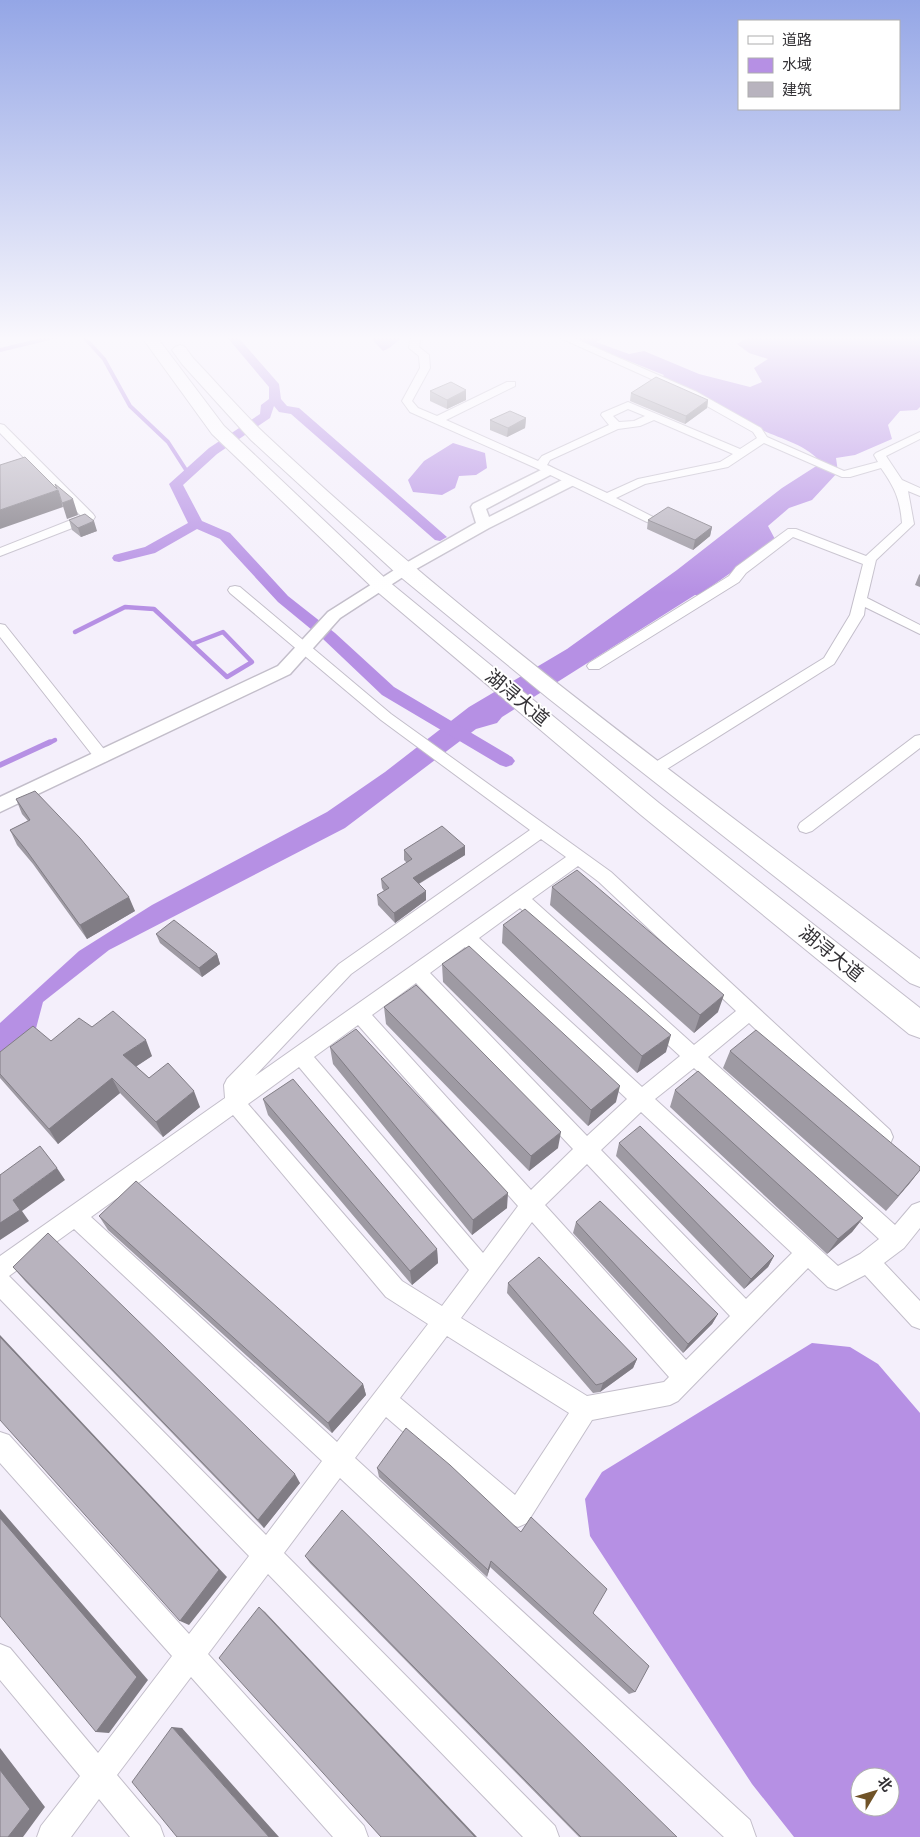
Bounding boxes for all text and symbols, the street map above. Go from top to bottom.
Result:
legend [738,20,900,110]
text: 道路 [782,31,812,49]
text: 水域 [782,56,812,74]
text: 建筑 [782,81,812,99]
street label: 湖浔大道 [480,664,554,732]
street label: 湖浔大道 [794,921,868,987]
north arrow [850,1767,900,1817]
text: 北 [874,1774,896,1795]

